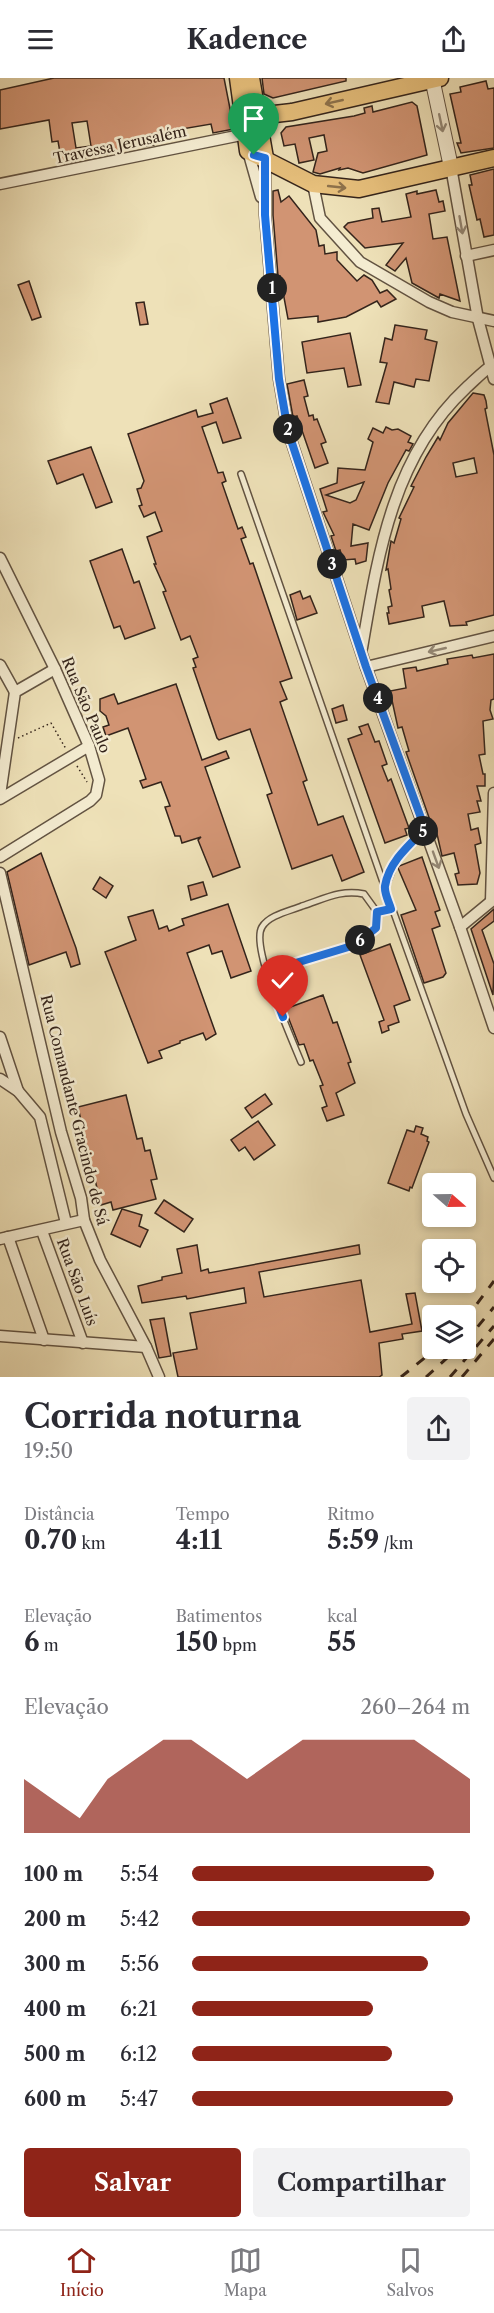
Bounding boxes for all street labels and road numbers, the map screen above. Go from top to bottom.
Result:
street label: Travessa Jerusalém [52,121,188,168]
street label: Rua São Paulo [58,654,115,756]
street label: Rua Comandante Gracindo de Sá [37,993,112,1227]
street label: Rua São Luís [53,1235,102,1328]

